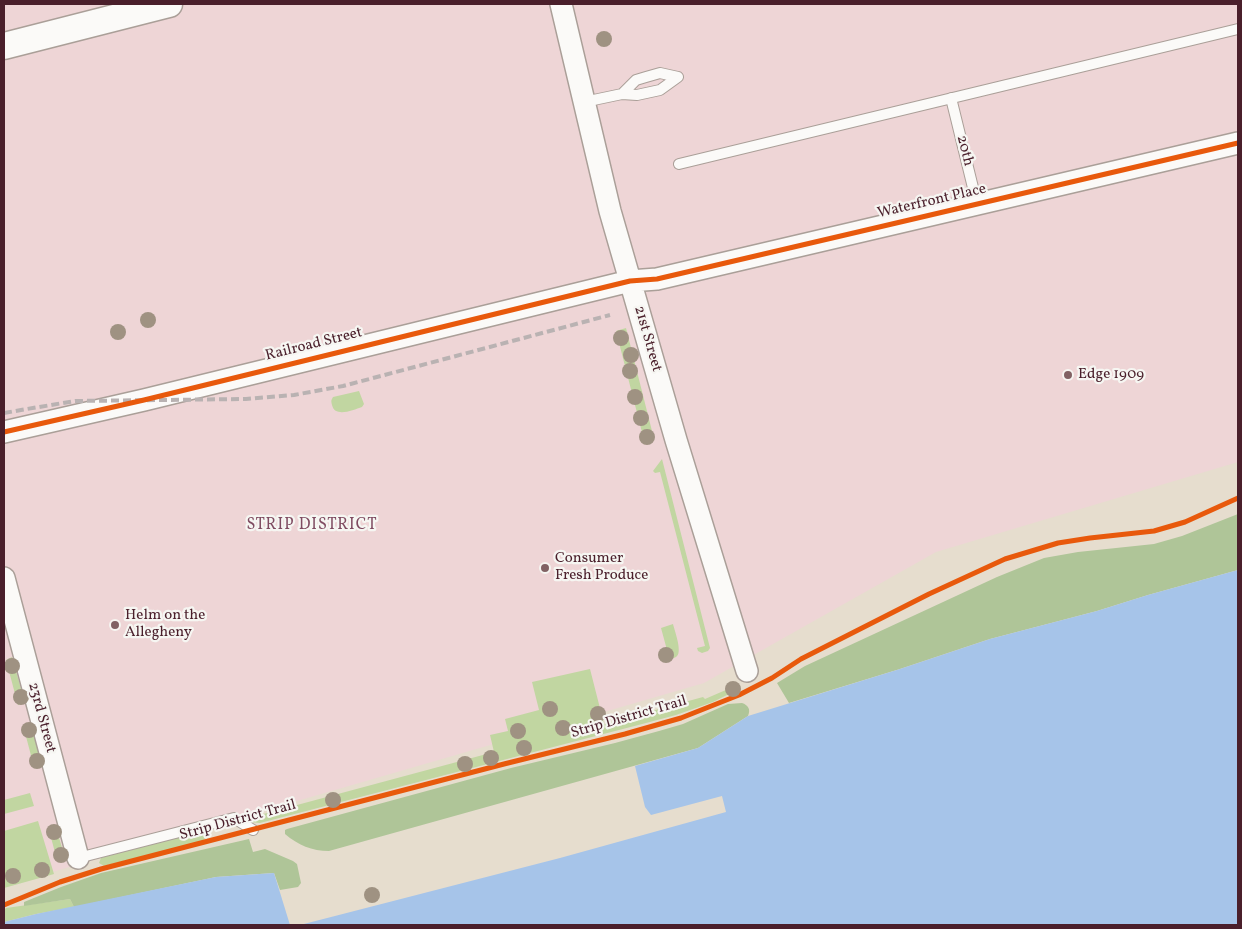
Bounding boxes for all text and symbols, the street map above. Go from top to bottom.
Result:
street label: 20th [952,134,976,168]
street label: Waterfront Place [876,181,988,223]
street label: 21st Street [629,304,665,374]
street label: Railroad Street [264,324,364,366]
place label: Edge 1909 [1078,366,1144,384]
marker: Edge 1909 [1062,369,1074,381]
district label: STRIP DISTRICT [245,516,379,536]
place label: Consumer Fresh Produce [555,550,648,585]
marker: Consumer Fresh Produce [539,562,551,574]
place label: Helm on the Allegheny [125,607,205,642]
marker: Helm on the Allegheny [109,619,121,631]
street label: 23rd Street [23,681,59,755]
street label: Strip District Trail [569,693,689,743]
street label: Strip District Trail [178,797,298,845]

